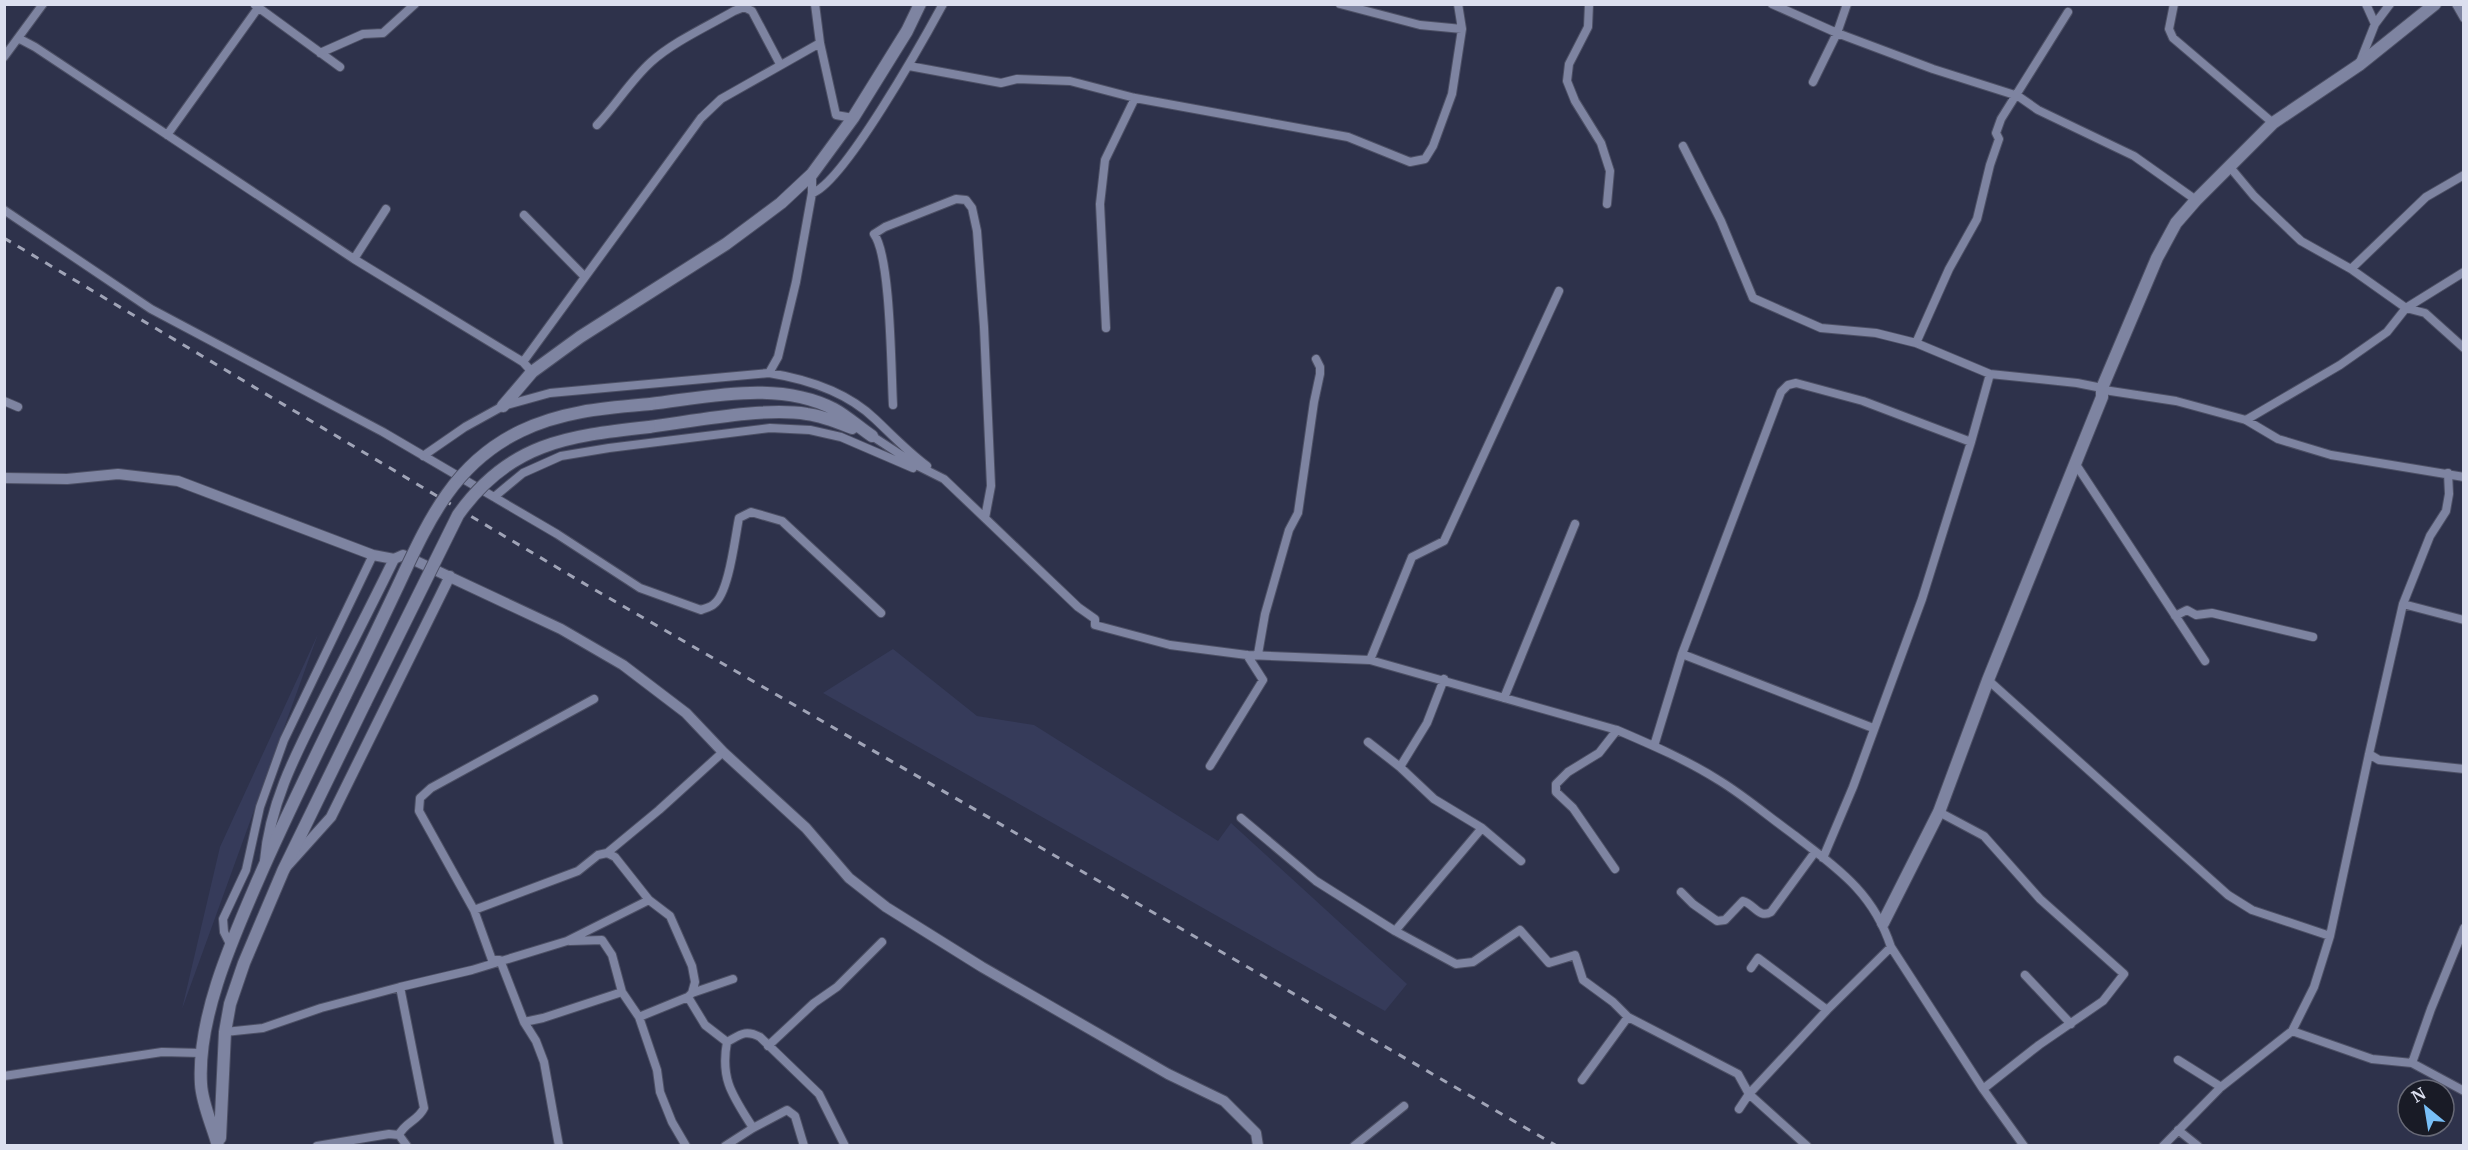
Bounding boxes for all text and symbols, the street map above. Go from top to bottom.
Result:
north arrow [2396,1078,2456,1138]
text: N [2408,1083,2429,1107]

